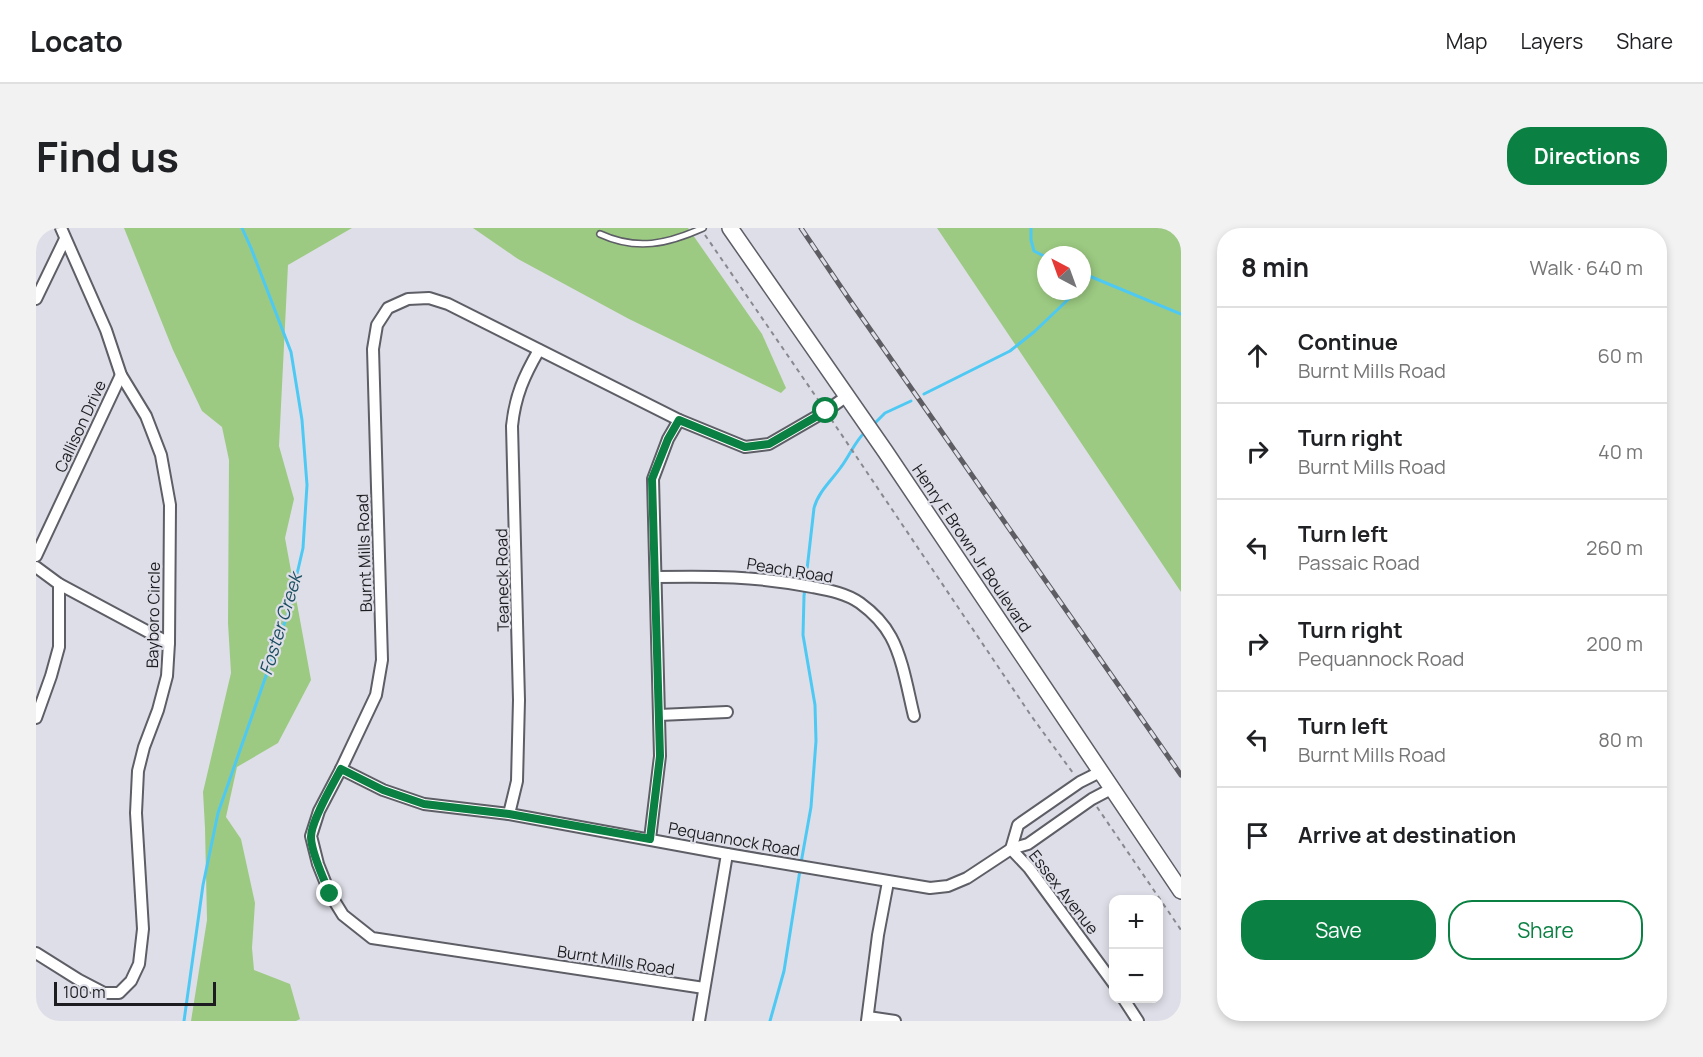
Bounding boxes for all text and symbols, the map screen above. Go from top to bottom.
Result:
text: Locato [30,22,123,60]
text: Map [1446,27,1487,55]
text: Layers [1520,27,1583,55]
text: Share [1616,27,1673,55]
text: Find us [36,127,179,185]
button: Directions [1507,127,1667,185]
north arrow [1037,246,1091,300]
text: 8 min [1241,249,1309,285]
text: Walk · 640 m [1530,254,1643,281]
text: Continue [1298,327,1398,357]
icon: ahead [1241,339,1274,372]
text: 60 m [1597,342,1643,369]
text: Burnt Mills Road [1298,357,1446,384]
street label: Callison Drive [49,376,111,476]
route start [812,397,838,423]
text: Turn right [1298,423,1403,453]
icon: right [1241,435,1274,468]
text: 40 m [1598,438,1643,465]
text: Burnt Mills Road [1298,453,1446,480]
street label: Henry E Brown Jr Boulevard [907,460,1037,636]
street label: Burnt Mills Road [351,493,377,613]
text: Turn left [1298,519,1388,549]
street label: Teaneck Road [490,528,514,632]
icon: left [1241,531,1274,564]
text: 260 m [1586,534,1643,561]
text: Passaic Road [1298,549,1420,576]
street label: Peach Road [745,552,835,588]
street label: Bayboro Circle [141,562,165,668]
water label: Foster Creek [253,567,308,678]
text: Turn right [1298,615,1403,645]
icon: right [1241,627,1274,660]
text: 200 m [1586,630,1643,657]
text: Pequannock Road [1298,645,1464,672]
text: Turn left [1298,711,1388,741]
icon: left [1241,723,1274,756]
text: 80 m [1598,726,1643,753]
text: Burnt Mills Road [1298,741,1446,768]
street label: Pequannock Road [667,817,801,861]
icon: arrive [1241,819,1274,852]
text: Arrive at destination [1298,820,1516,850]
street label: Essex Avenue [1024,845,1104,939]
route end [316,880,342,906]
map controls [1109,895,1163,1003]
button: + [1109,895,1163,949]
button: Save [1241,900,1436,960]
button: Share [1448,900,1643,960]
street label: Burnt Mills Road [556,940,676,980]
button: − [1109,949,1163,1003]
scale bar [54,979,216,1006]
text: 100 m [63,981,106,1003]

